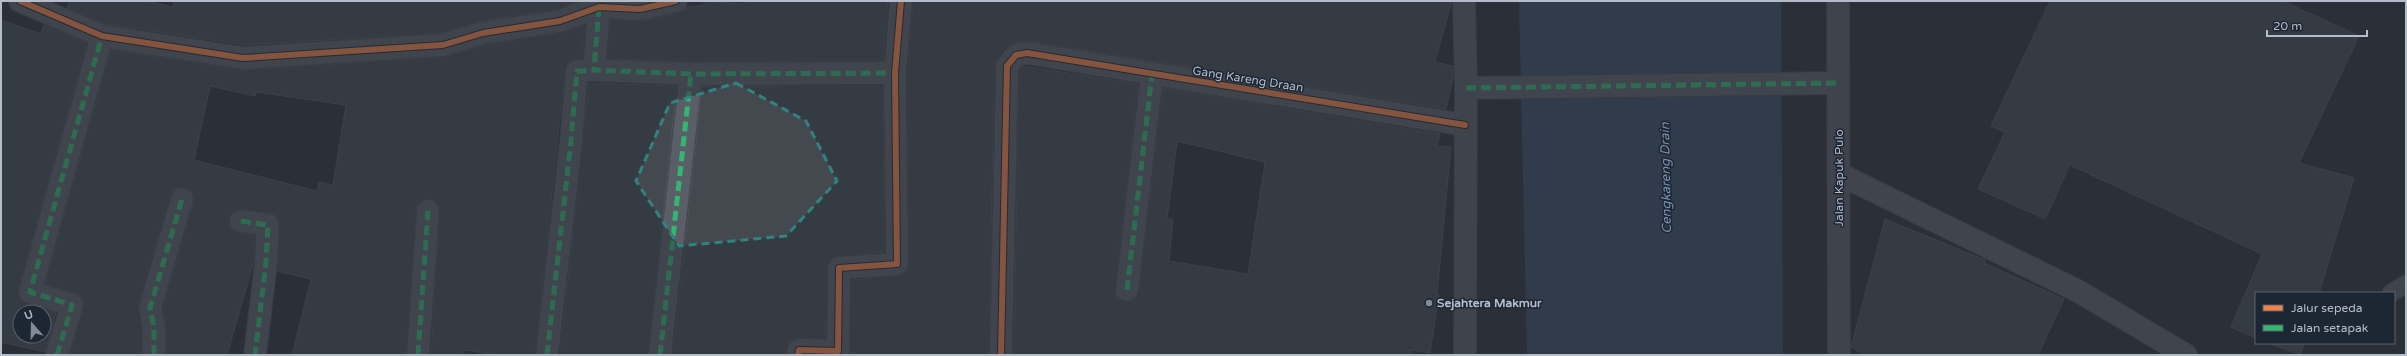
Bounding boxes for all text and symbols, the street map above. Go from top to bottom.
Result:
scale bar [2267,12,2367,38]
text: 20 m [2273,19,2302,33]
street label: Gang Kareng Draan [1192,63,1304,95]
water label: Cengkareng Drain [1657,121,1675,234]
street label: Jalan Kapuk Pulo [1832,129,1846,227]
legend [2255,292,2395,344]
place label: Sejahtera Makmur [1437,296,1542,311]
marker: Sejahtera Makmur [1424,298,1434,308]
text: Jalur sepeda [2291,301,2363,315]
north arrow [12,304,52,344]
text: U [23,308,35,323]
text: Jalan setapak [2291,321,2369,335]

